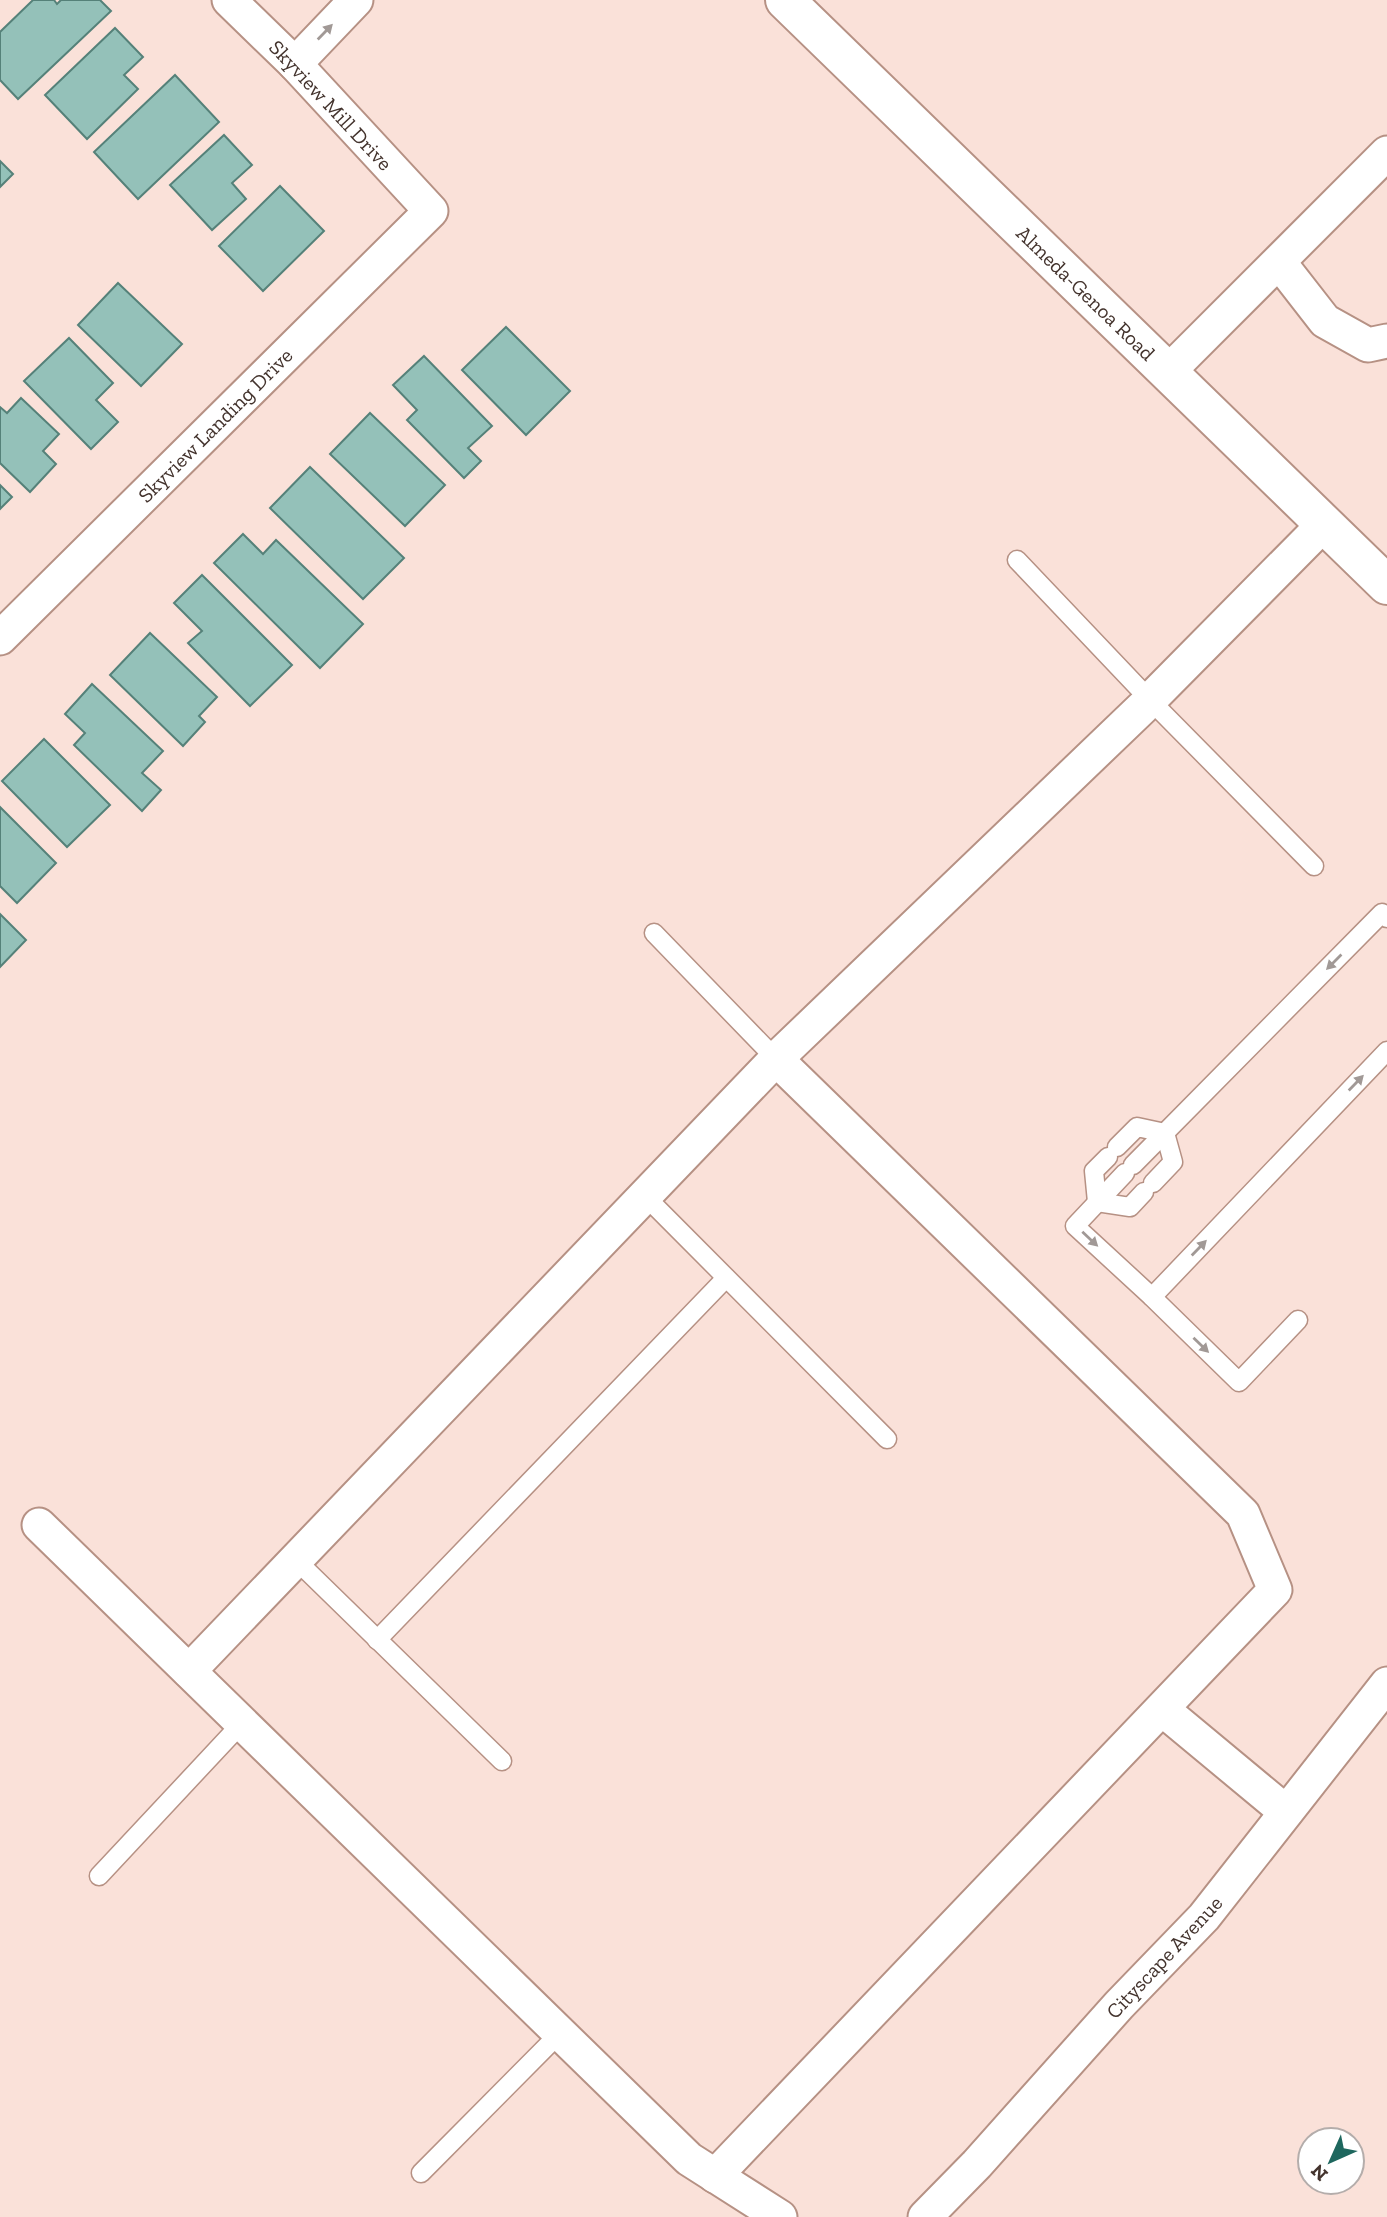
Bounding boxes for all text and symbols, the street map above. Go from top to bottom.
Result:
one-way arrow [317,24,333,41]
street label: Skyview Mill Drive [264,35,398,176]
street label: Almeda-Genoa Road [1011,220,1161,366]
street label: Skyview Landing Drive [133,342,298,507]
one-way arrow [1327,953,1343,970]
one-way arrow [1348,1075,1364,1092]
one-way arrow [1081,1231,1098,1247]
one-way arrow [1191,1240,1207,1257]
one-way arrow [1192,1336,1209,1352]
street label: Cityscape Avenue [1101,1890,1227,2024]
north arrow [1296,2126,1366,2196]
text: N [1306,2159,1333,2186]

